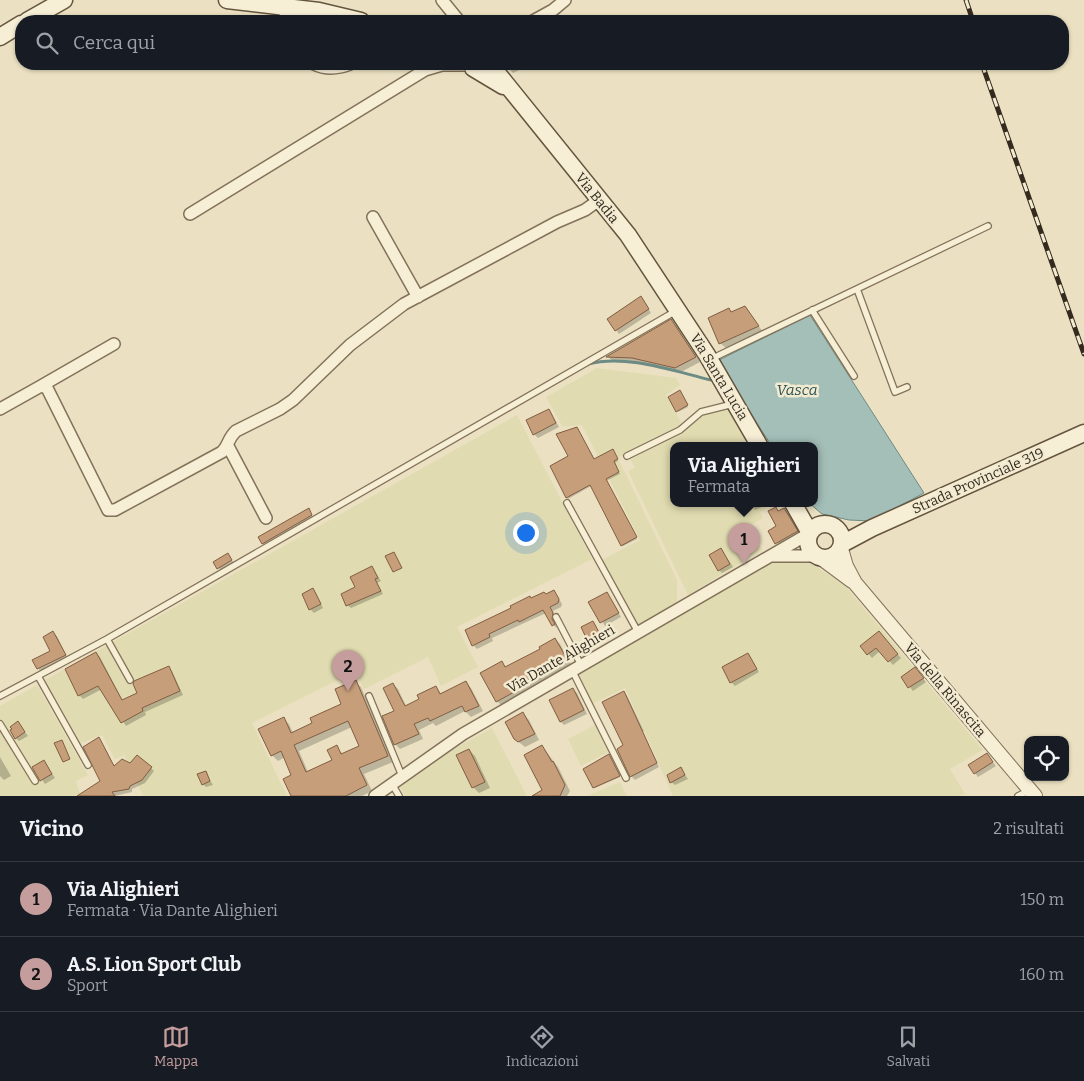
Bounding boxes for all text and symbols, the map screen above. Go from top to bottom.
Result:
search box [15,15,1069,70]
icon: search [33,29,61,57]
text: Cerca qui [73,31,155,54]
street label: Via Badia [572,169,623,227]
street label: Via Santa Lucia [686,330,752,424]
water label: Vasca [777,381,817,399]
popup [670,442,818,507]
street label: Strada Provinciale 319 [909,444,1047,518]
text: Via Alighieri [688,454,800,477]
text: Fermata [688,477,750,496]
your location [513,520,539,546]
pin: 1 [728,523,760,564]
street label: Via Dante Alighieri [504,621,618,697]
street label: Via della Rinascita [901,639,990,741]
pin: 2 [332,650,364,691]
map controls [1024,736,1069,781]
button: locate [1024,736,1069,781]
text: Vicino [20,816,84,842]
text: 2 risultati [993,819,1064,838]
text: Via Alighieri [67,878,179,901]
text: 1 [33,890,39,909]
text: 150 m [1020,890,1064,909]
text: Fermata · Via Dante Alighieri [67,901,278,920]
text: A.S. Lion Sport Club [67,953,241,976]
text: 2 [31,965,41,984]
text: 160 m [1019,965,1064,984]
text: Sport [67,976,108,995]
tab: Mappa [154,1023,198,1070]
tab: Indicazioni [506,1023,579,1070]
tab: Salvati [887,1023,930,1070]

